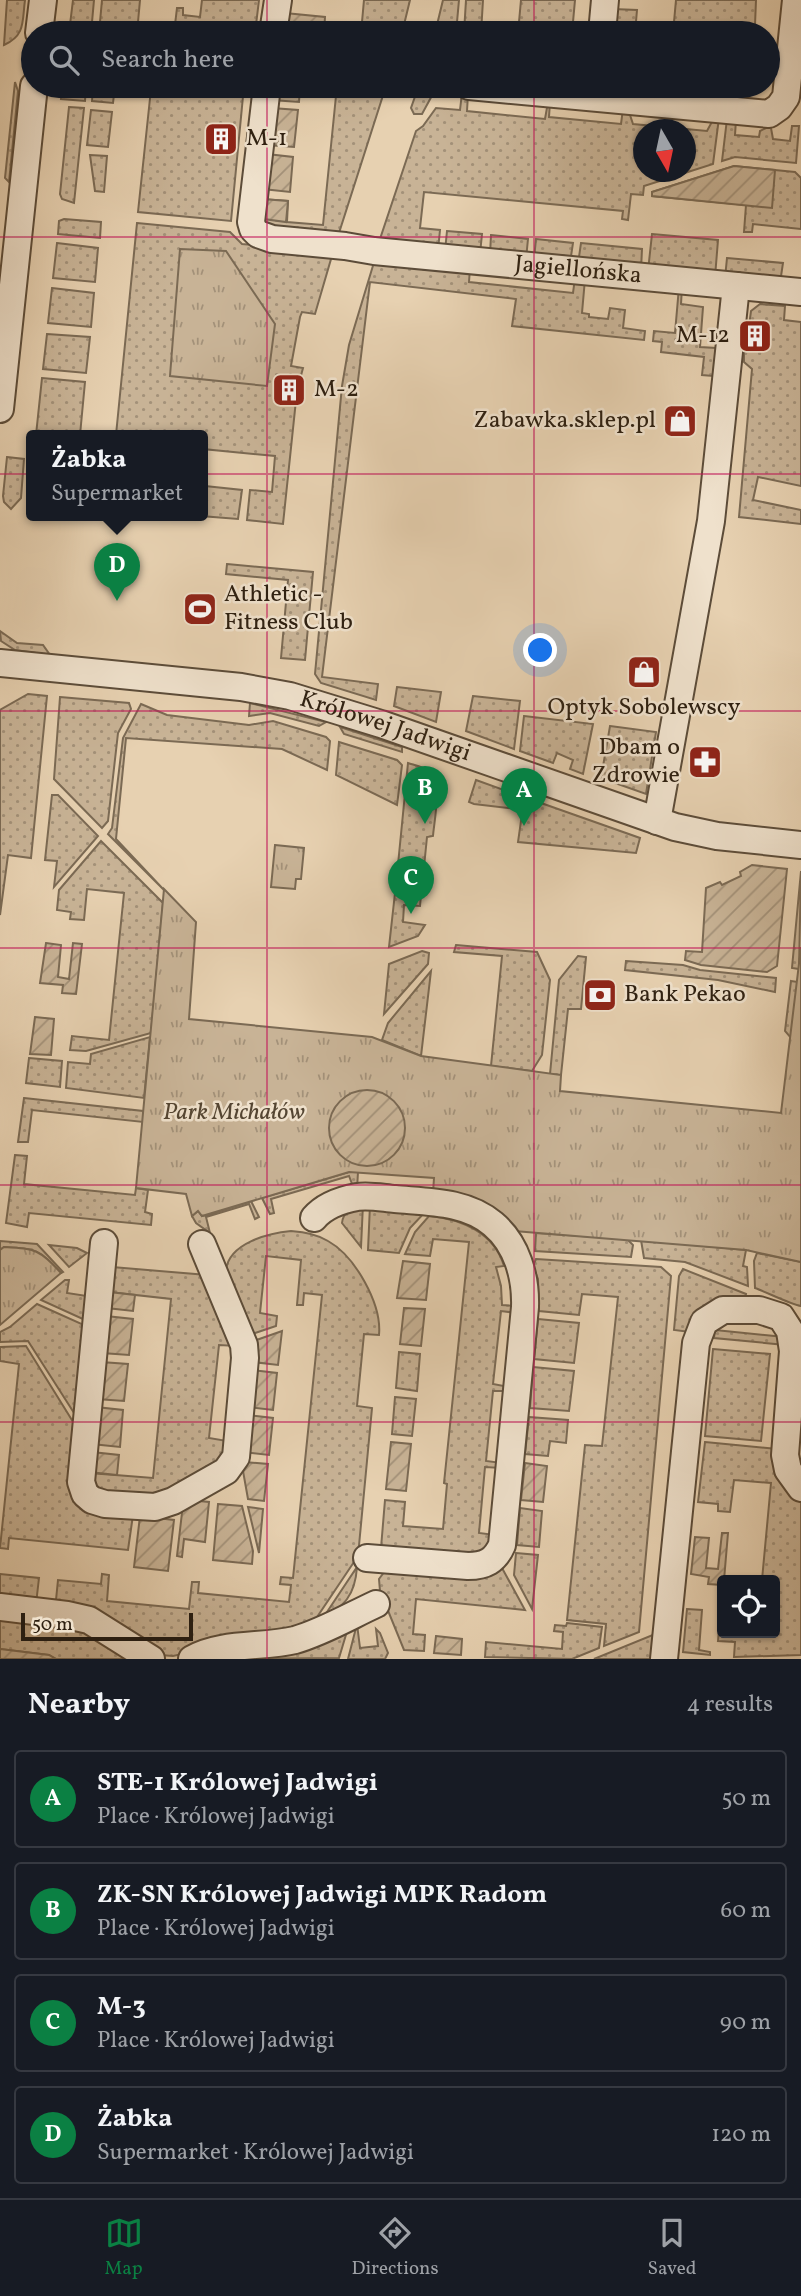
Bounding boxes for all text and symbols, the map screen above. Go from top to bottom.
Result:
search box [21,21,780,98]
icon: search [45,41,83,79]
text: Search here [101,42,234,78]
north arrow [633,119,696,182]
building icon: M-1 [202,120,240,158]
place label: M-1 [246,122,287,156]
street label: Jagiellońska [513,248,643,294]
building icon: M-12 [736,317,774,355]
place label: M-12 [676,319,730,353]
building icon: M-2 [270,371,308,409]
place label: M-2 [314,373,359,407]
shop icon: Zabawka.sklep.pl [661,402,699,440]
place label: Zabawka.sklep.pl [474,404,656,438]
popup [26,430,208,521]
text: Żabka [51,442,126,478]
text: Supermarket [51,478,183,510]
pin: D [94,543,140,601]
place label: Athletic - Fitness Club [224,578,353,640]
sports icon: Athletic - Fitness Club [181,590,219,628]
your location [523,633,557,667]
shop icon: Optyk Sobolewscy [625,653,663,691]
street label: Królowej Jadwigi [295,683,475,771]
place label: Optyk Sobolewscy [548,691,740,725]
place label: Dbam o Zdrowie [592,731,680,793]
pharmacy icon: Dbam o Zdrowie [686,743,724,781]
pin: B [402,766,448,824]
pin: A [501,768,547,826]
pin: C [388,856,434,914]
bank icon: Bank Pekao [581,976,619,1014]
place label: Bank Pekao [624,978,746,1012]
park label: Park Michałów [163,1096,305,1130]
map controls [717,1575,780,1638]
button: locate [717,1575,780,1638]
scale bar [21,1610,192,1642]
text: 50 m [32,1612,73,1638]
text: Nearby [28,1684,130,1726]
text: 4 results [687,1689,773,1721]
text: STE-1 Królowej Jadwigi [97,1765,378,1801]
text: A [45,1783,61,1815]
text: 50 m [722,1783,771,1815]
text: Place · Królowej Jadwigi [97,1801,335,1833]
text: ZK-SN Królowej Jadwigi MPK Radom [97,1877,547,1913]
text: B [45,1895,61,1927]
text: 60 m [721,1895,771,1927]
text: Place · Królowej Jadwigi [97,1913,335,1945]
text: M-3 [97,1989,146,2025]
text: C [46,2007,60,2039]
text: 90 m [720,2007,771,2039]
text: Place · Królowej Jadwigi [97,2025,335,2057]
text: Żabka [97,2101,172,2137]
text: D [45,2119,61,2151]
text: 120 m [711,2119,771,2151]
text: Supermarket · Królowej Jadwigi [97,2137,414,2169]
tab: Map [104,2214,143,2282]
tab: Directions [352,2214,439,2282]
tab: Saved [648,2214,696,2282]

